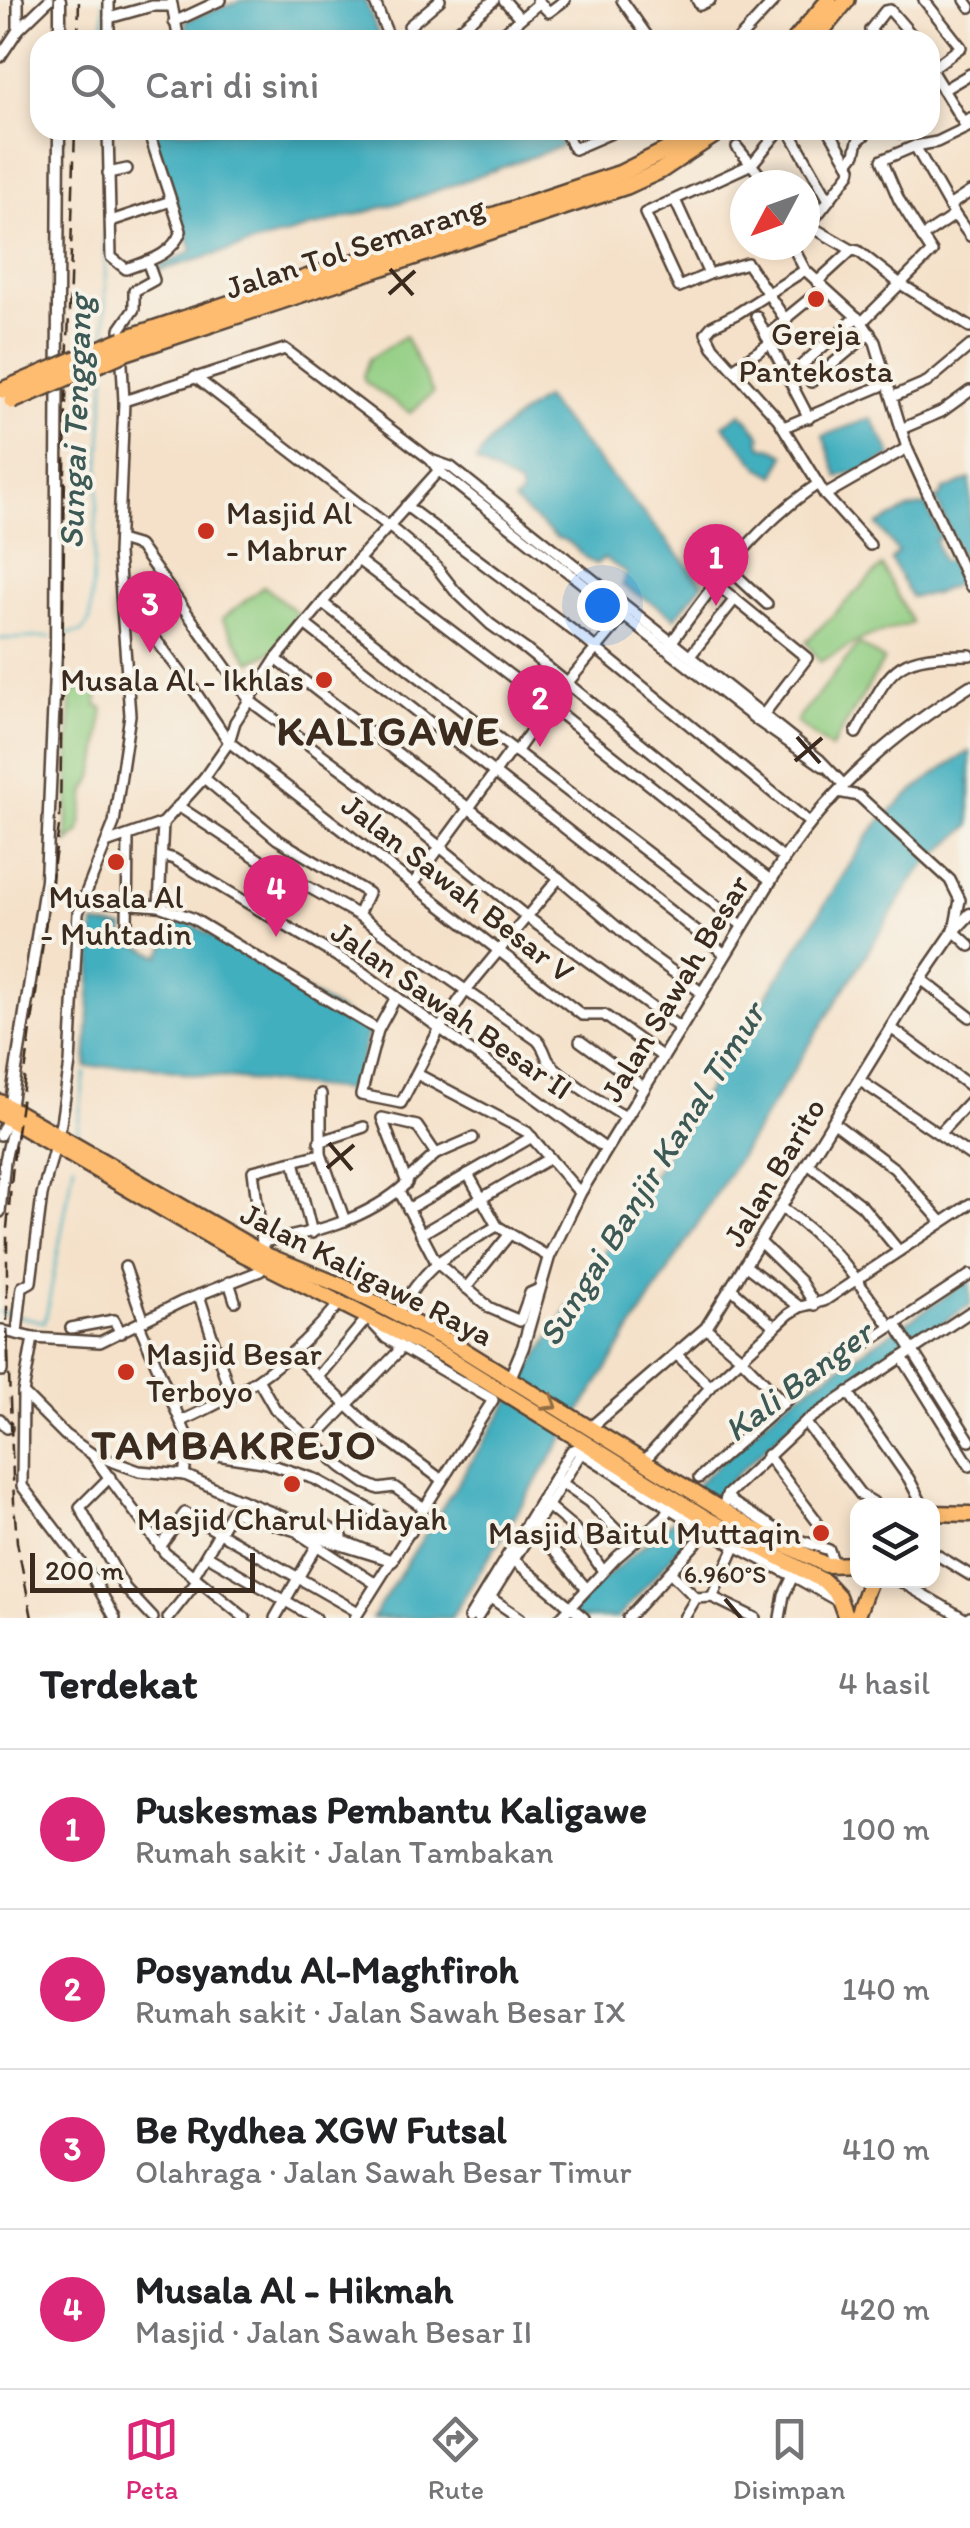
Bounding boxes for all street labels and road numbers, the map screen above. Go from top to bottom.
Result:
street label: Jalan Tol Semarang [221,187,490,307]
street label: Jalan Sawah Besar V [334,786,582,990]
street label: Jalan Sawah Besar [592,867,758,1108]
street label: Jalan Sawah Besar II [324,913,580,1107]
street label: Jalan Barito [715,1091,833,1253]
street label: Jalan Kaligawe Raya [235,1194,500,1354]

